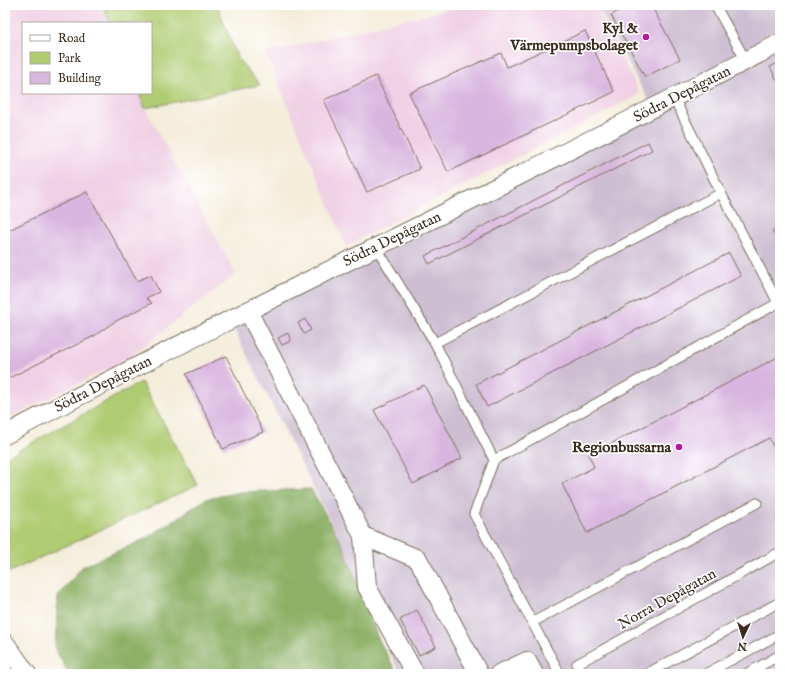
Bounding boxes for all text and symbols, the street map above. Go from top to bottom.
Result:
place label: Kyl & Värmepumpsbolaget [509,19,639,55]
legend [22,22,152,94]
text: Road [58,31,86,46]
marker: Kyl & Värmepumpsbolaget [641,32,651,42]
text: Park [58,51,81,66]
street label: Södra Depågatan [630,61,734,127]
text: Building [58,71,102,86]
street label: Södra Depågatan [340,207,444,271]
street label: Södra Depågatan [51,351,155,417]
place label: Regionbussarna [572,438,672,457]
marker: Regionbussarna [674,442,684,452]
street label: Norra Depågatan [615,564,719,634]
north arrow [723,617,763,657]
text: N [737,639,749,653]

